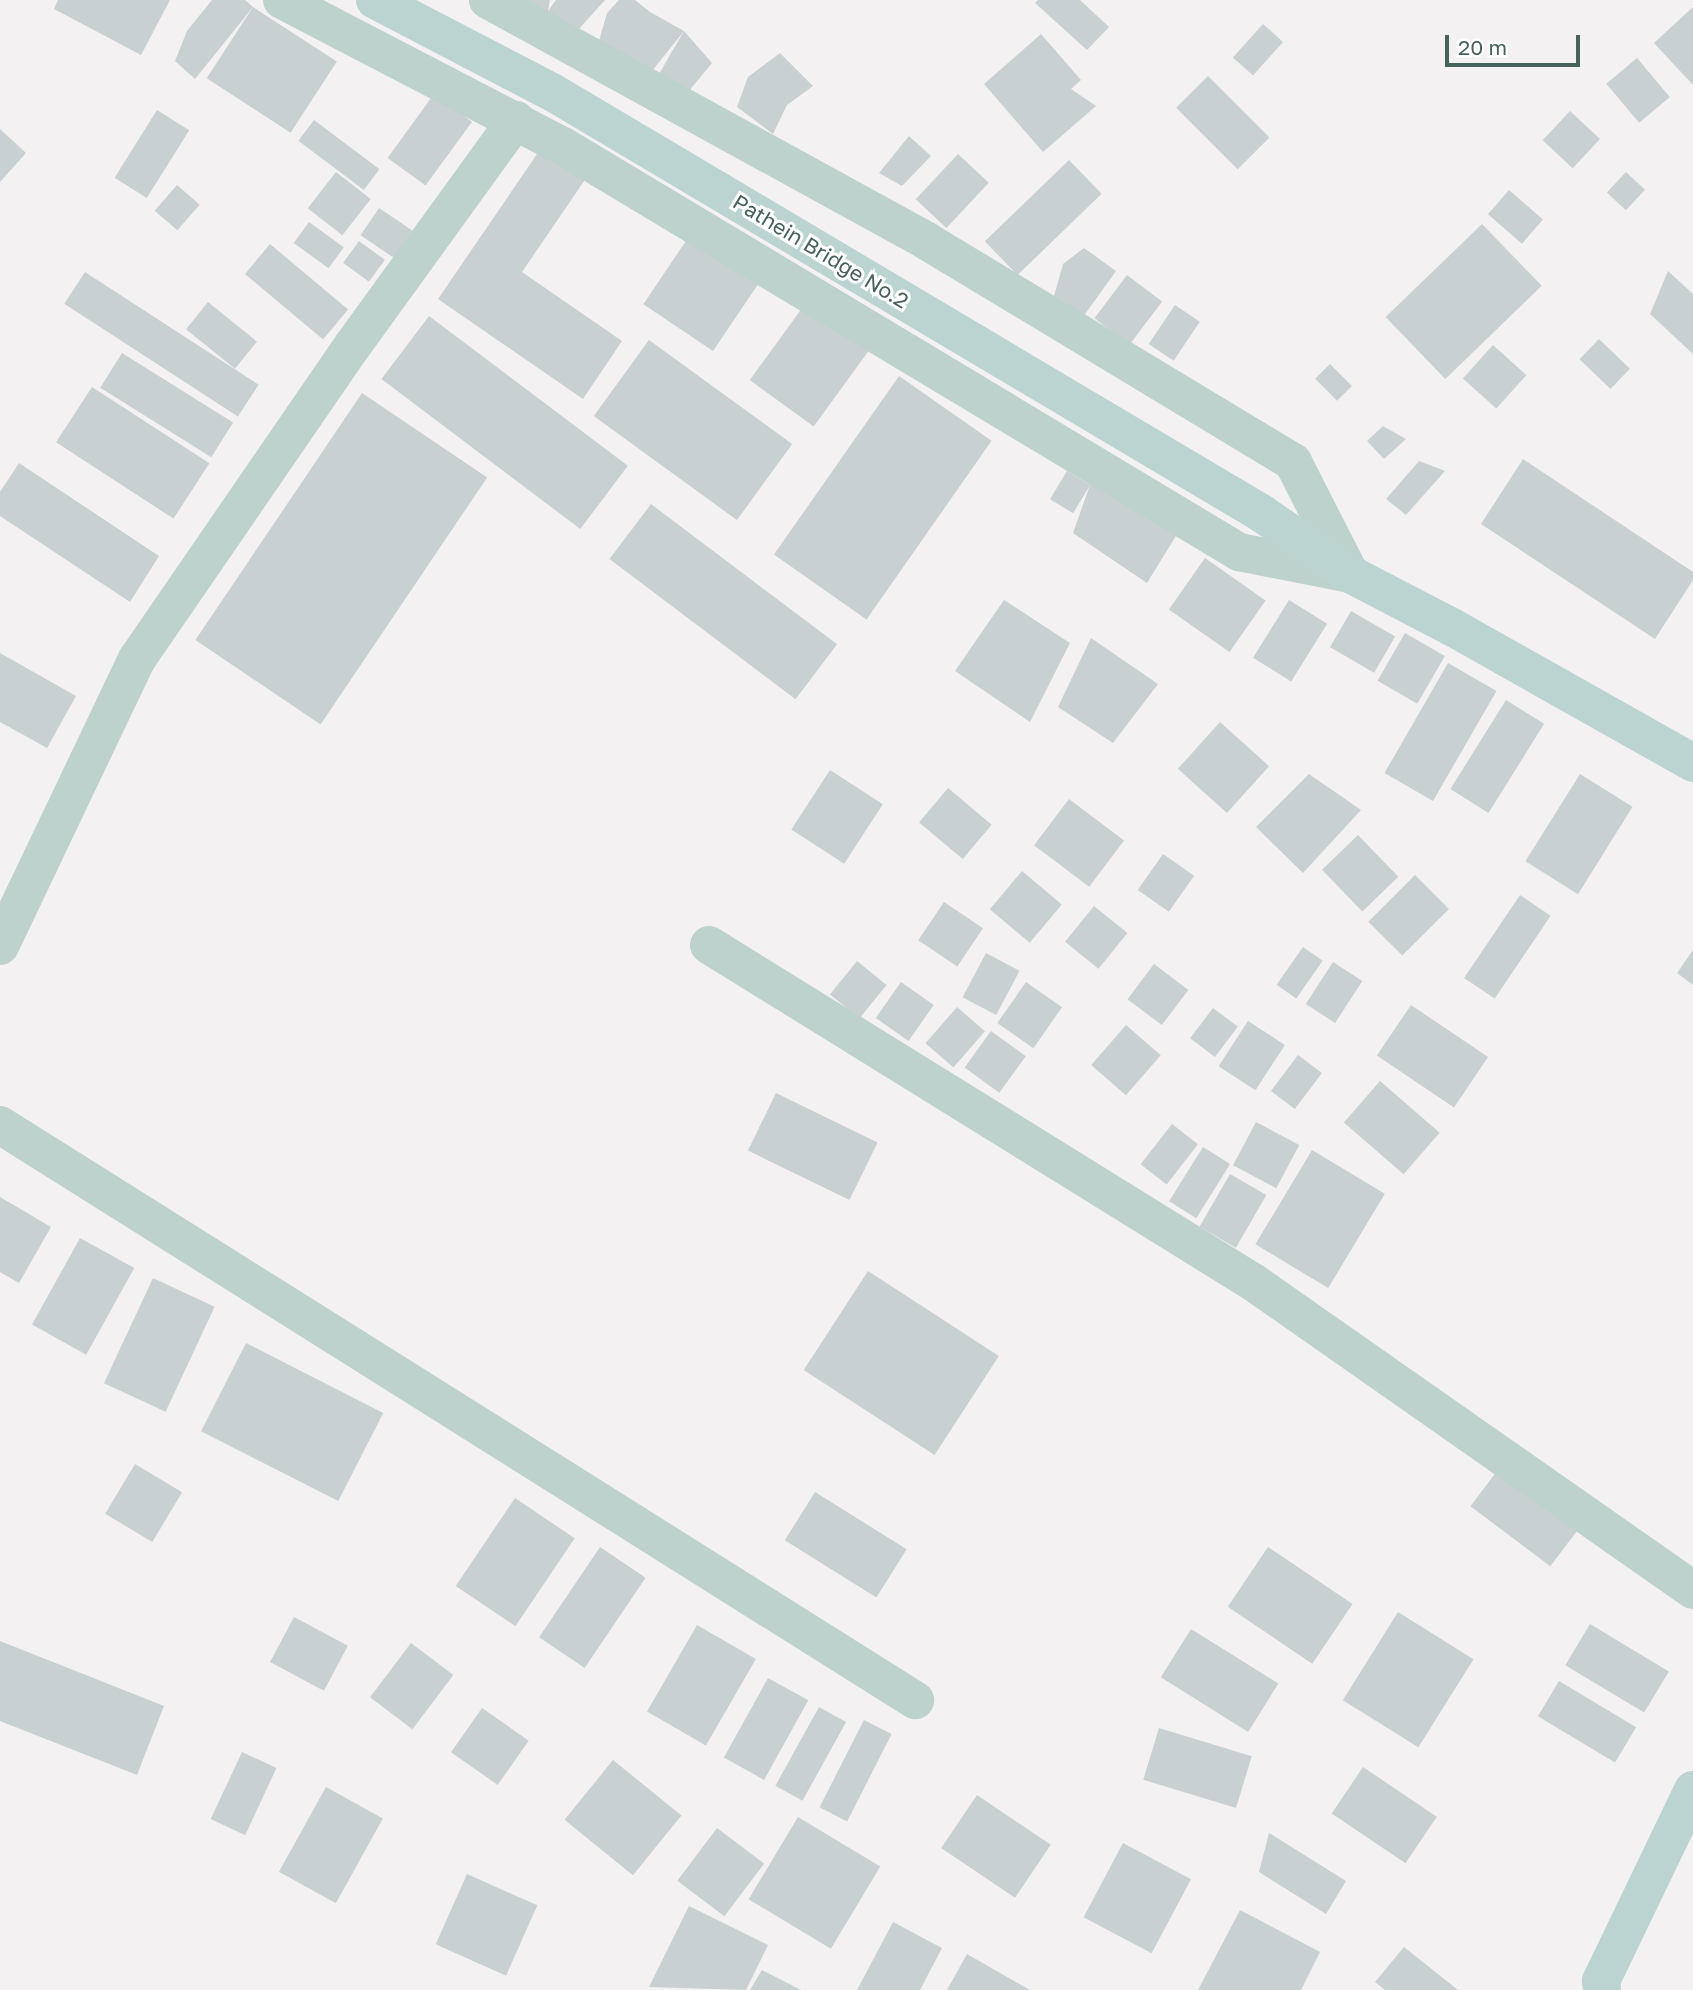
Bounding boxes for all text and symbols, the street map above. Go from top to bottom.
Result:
scale bar [1448,21,1583,65]
text: 20 m [1458,34,1507,60]
street label: Pathein Bridge No.2 [729,189,913,313]

